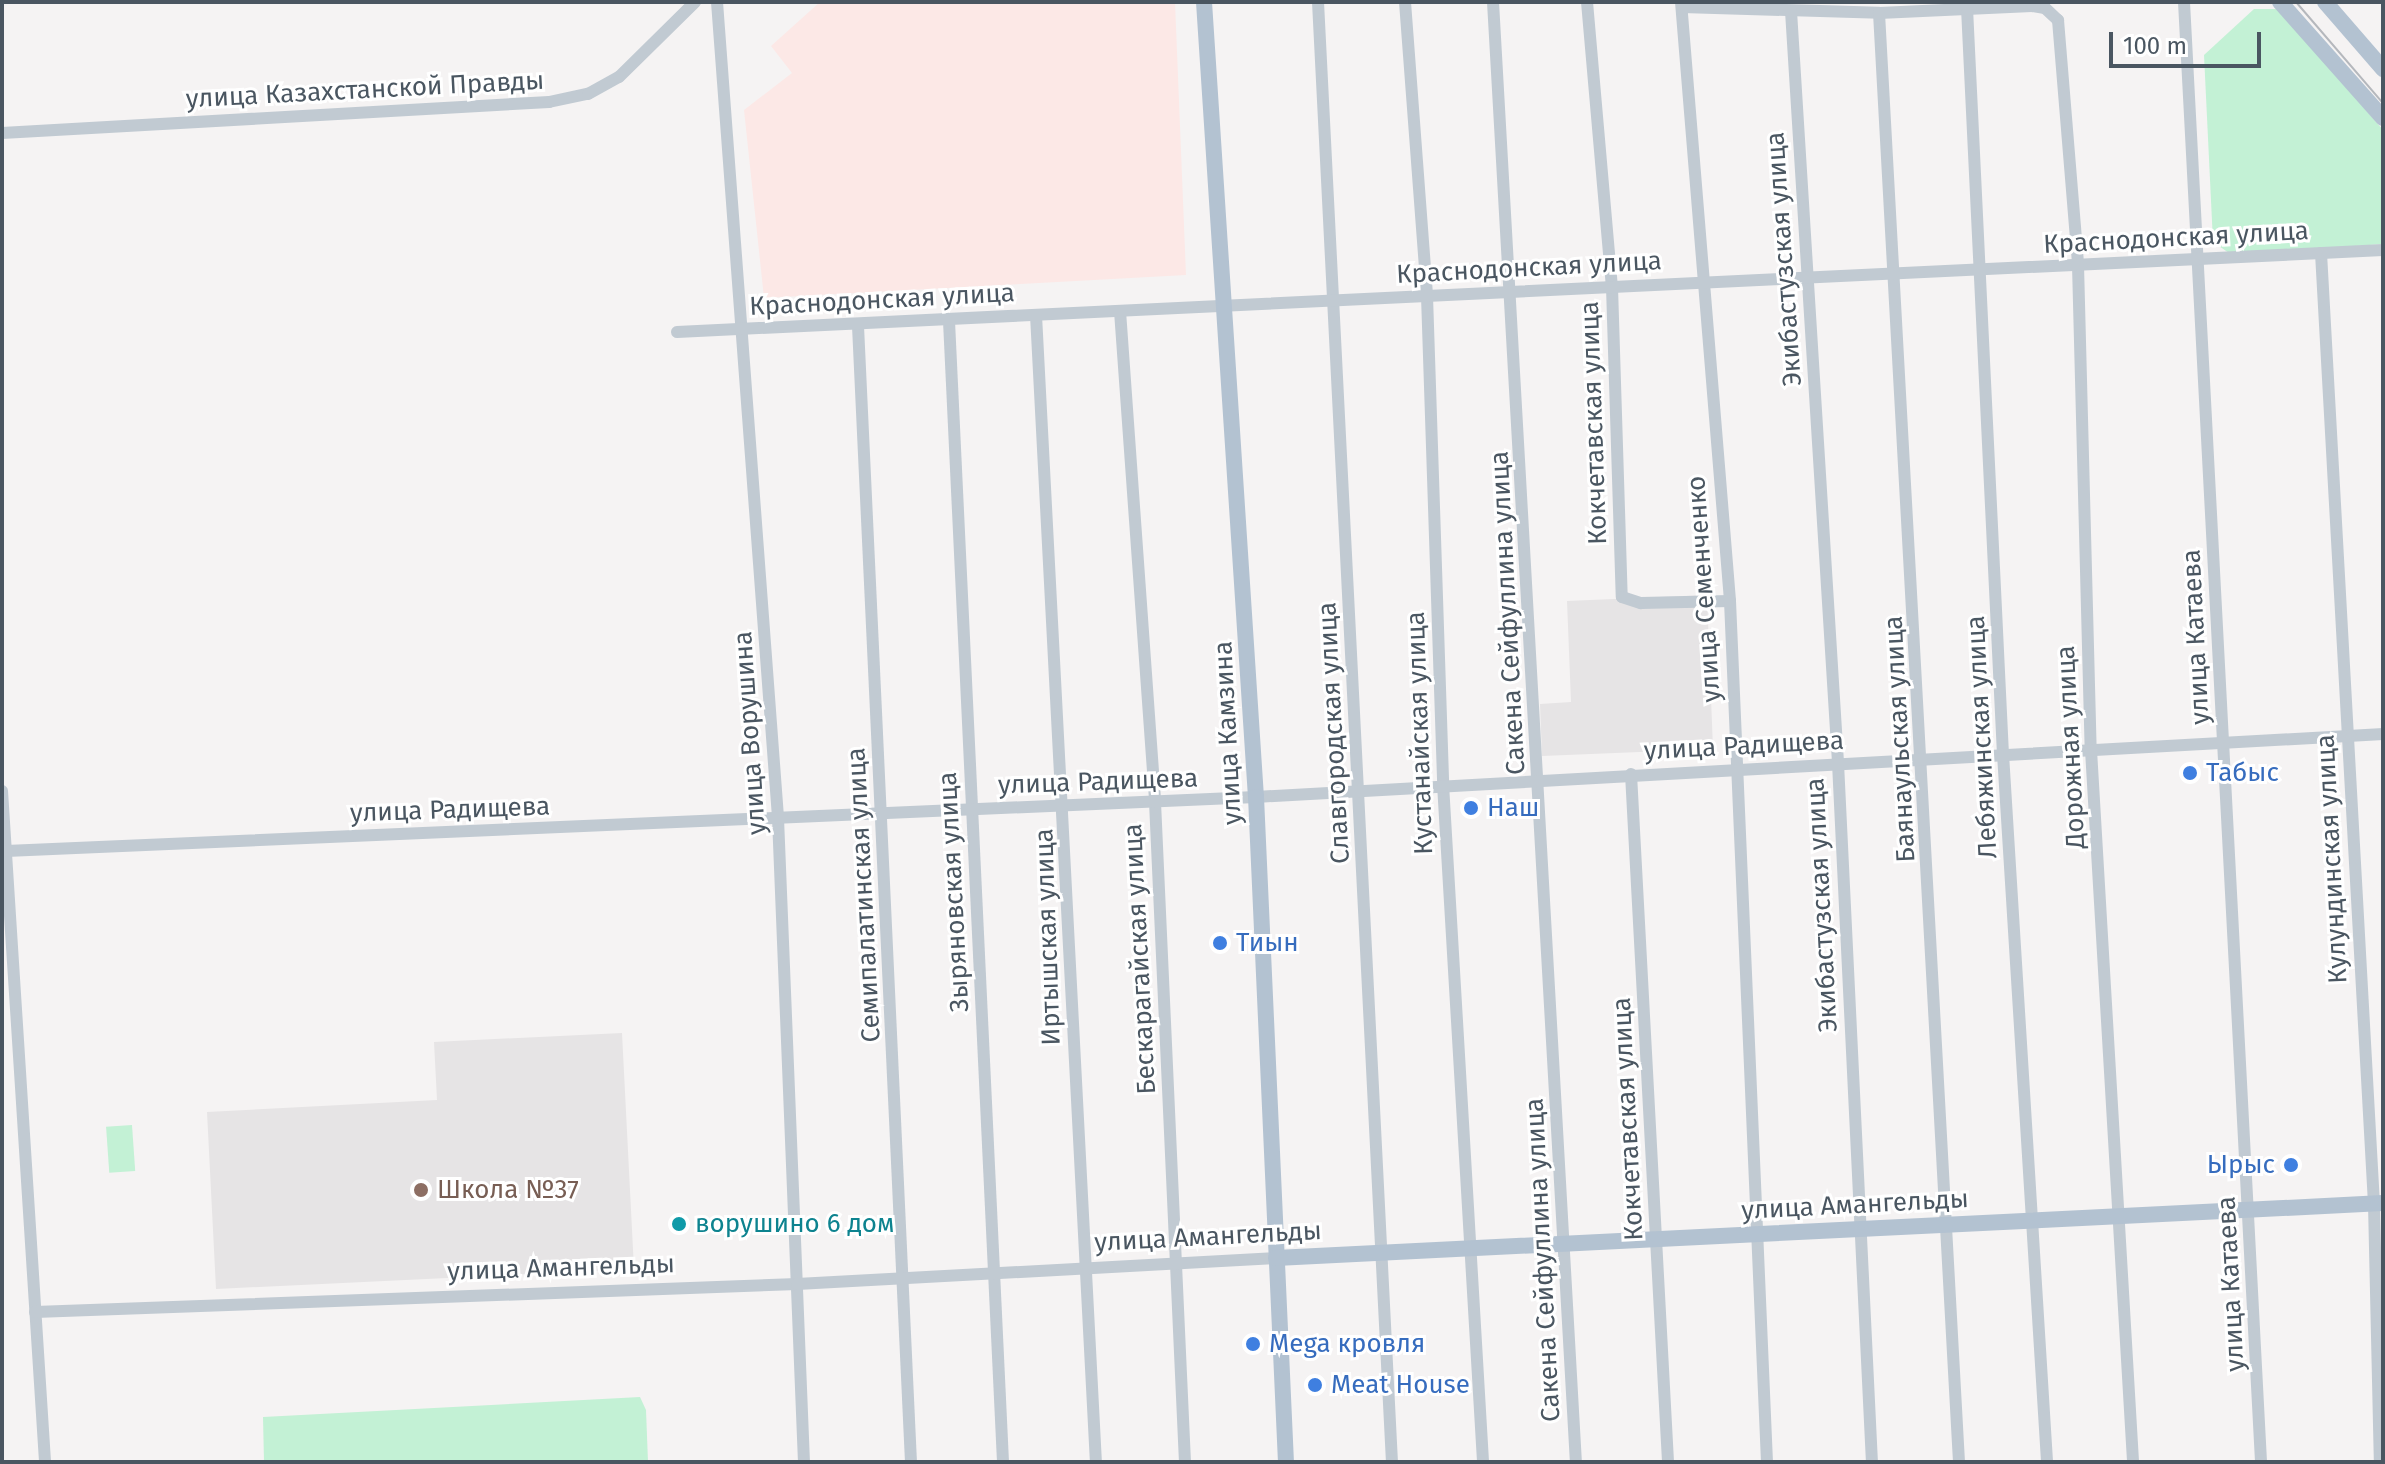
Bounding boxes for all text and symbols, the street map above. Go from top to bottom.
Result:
scale bar [2113,16,2265,66]
text: 100 m [2123,32,2187,60]
street label: улица Казахстанской Правды [185,65,545,115]
street label: Экибастузская улица [1760,131,1808,387]
street label: Краснодонская улица [2042,215,2310,261]
street label: Краснодонская улица [1395,245,1663,291]
street label: Краснодонская улица [748,277,1016,323]
street label: Кокчетавская улица [1574,301,1614,545]
street label: Сакена Сейфуллина улица [1484,450,1532,776]
street label: улица Семенченко [1681,475,1727,703]
street label: улица Катаева [2176,548,2216,726]
street label: Славгородская улица [1312,601,1356,865]
street label: Кустанайская улица [1400,611,1440,855]
street label: Баянаульская улица [1878,615,1922,863]
street label: Лебяжинская улица [1960,615,2004,859]
street label: улица Ворушина [727,630,773,836]
street label: улица Камзина [1208,640,1248,826]
street label: Дорожная улица [2050,645,2092,849]
street label: улица Радищева [1643,725,1845,767]
street label: Кулундинская улица [2310,734,2354,984]
street label: Семипалатинская улица [841,747,887,1043]
place label: Табыс [2206,757,2279,789]
street label: улица Радищева [997,763,1199,801]
marker: Табыс [2181,764,2199,782]
street label: Зыряновская улица [932,771,976,1013]
street label: Экибастузская улица [1800,777,1844,1033]
street label: улица Радищева [349,791,551,829]
place label: Наш [1487,792,1540,824]
marker: Наш [1462,799,1480,817]
street label: Бескарагайская улица [1117,823,1163,1095]
street label: Иртышская улица [1029,828,1067,1046]
place label: Тиын [1236,927,1299,959]
marker: Тиын [1211,934,1229,952]
street label: Кокчетавская улица [1606,996,1650,1242]
street label: Сакена Сейфуллина улица [1519,1097,1567,1423]
place label: Ырыс [2207,1149,2275,1181]
marker: Ырыс [2282,1156,2300,1174]
place label: Школа №37 [437,1174,579,1206]
marker: Школа №37 [412,1181,430,1199]
street label: улица Амангельды [1741,1183,1969,1227]
street label: улица Катаева [2211,1195,2251,1373]
place label: ворушино 6 дом [695,1208,894,1240]
marker: ворушино 6 дом [670,1215,688,1233]
street label: улица Амангельды [1094,1215,1322,1259]
street label: улица Амангельды [447,1248,675,1288]
place label: Mega кровля [1269,1328,1425,1360]
marker: Mega кровля [1244,1335,1262,1353]
place label: Meat House [1331,1369,1470,1401]
marker: Meat House [1306,1376,1324,1394]

